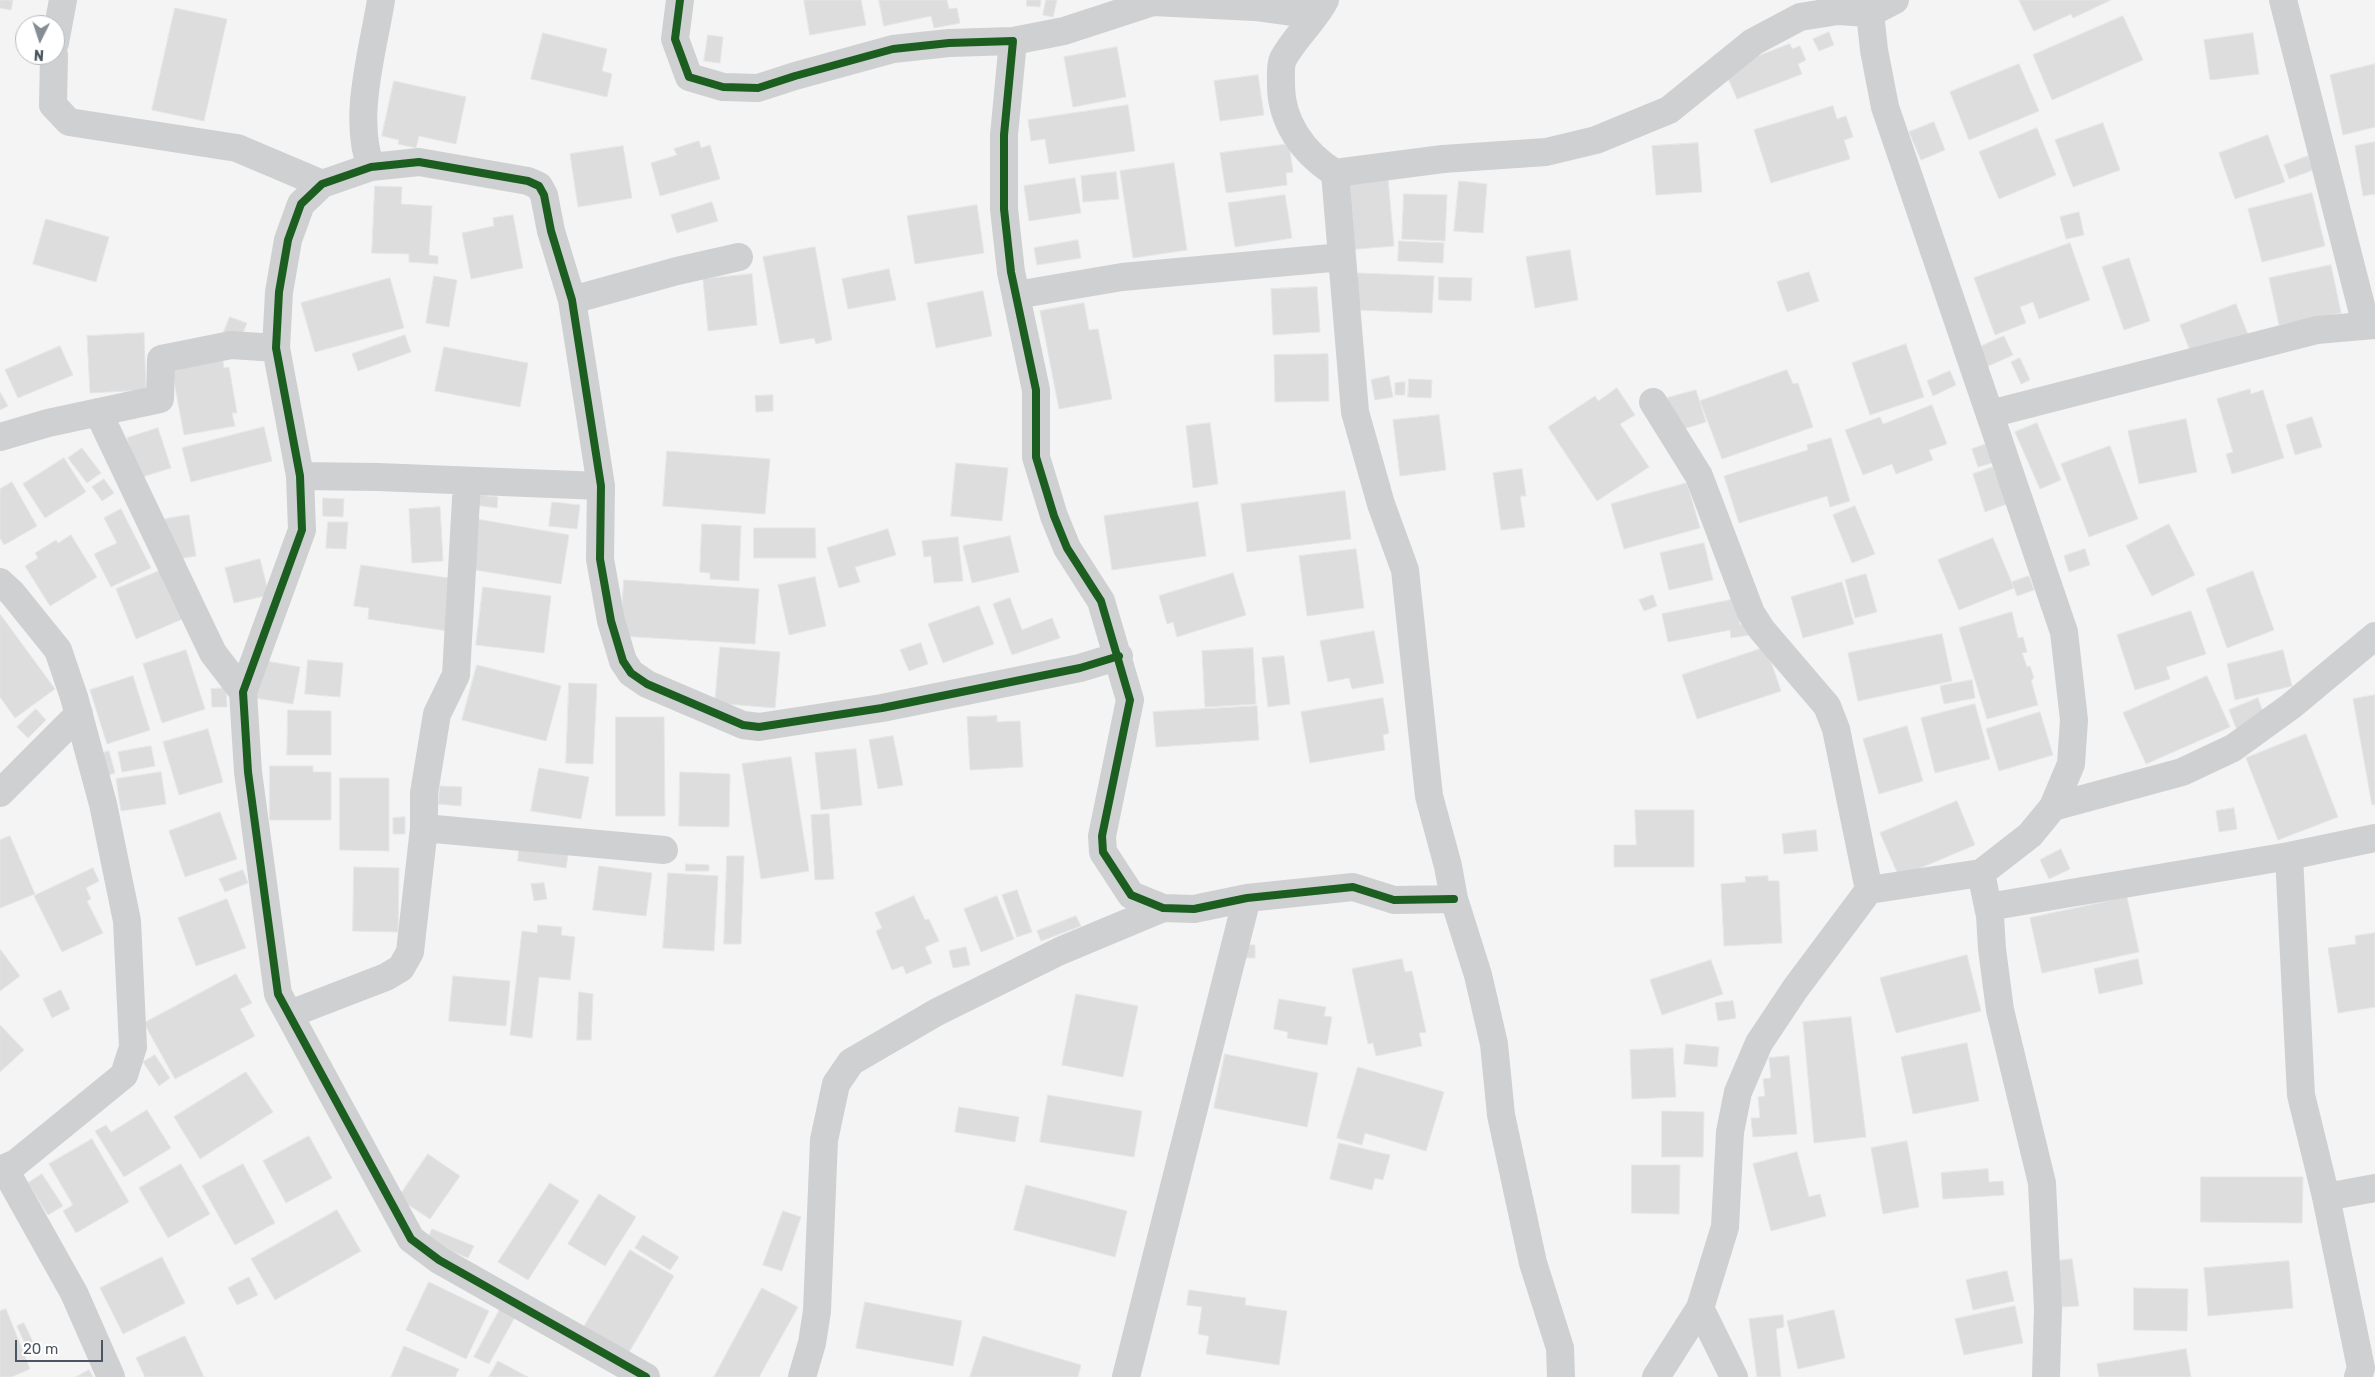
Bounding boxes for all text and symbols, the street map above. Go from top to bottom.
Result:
north arrow [15,15,65,65]
text: N [33,46,45,63]
scale bar [18,1330,105,1362]
text: 20 m [23,1340,58,1358]

